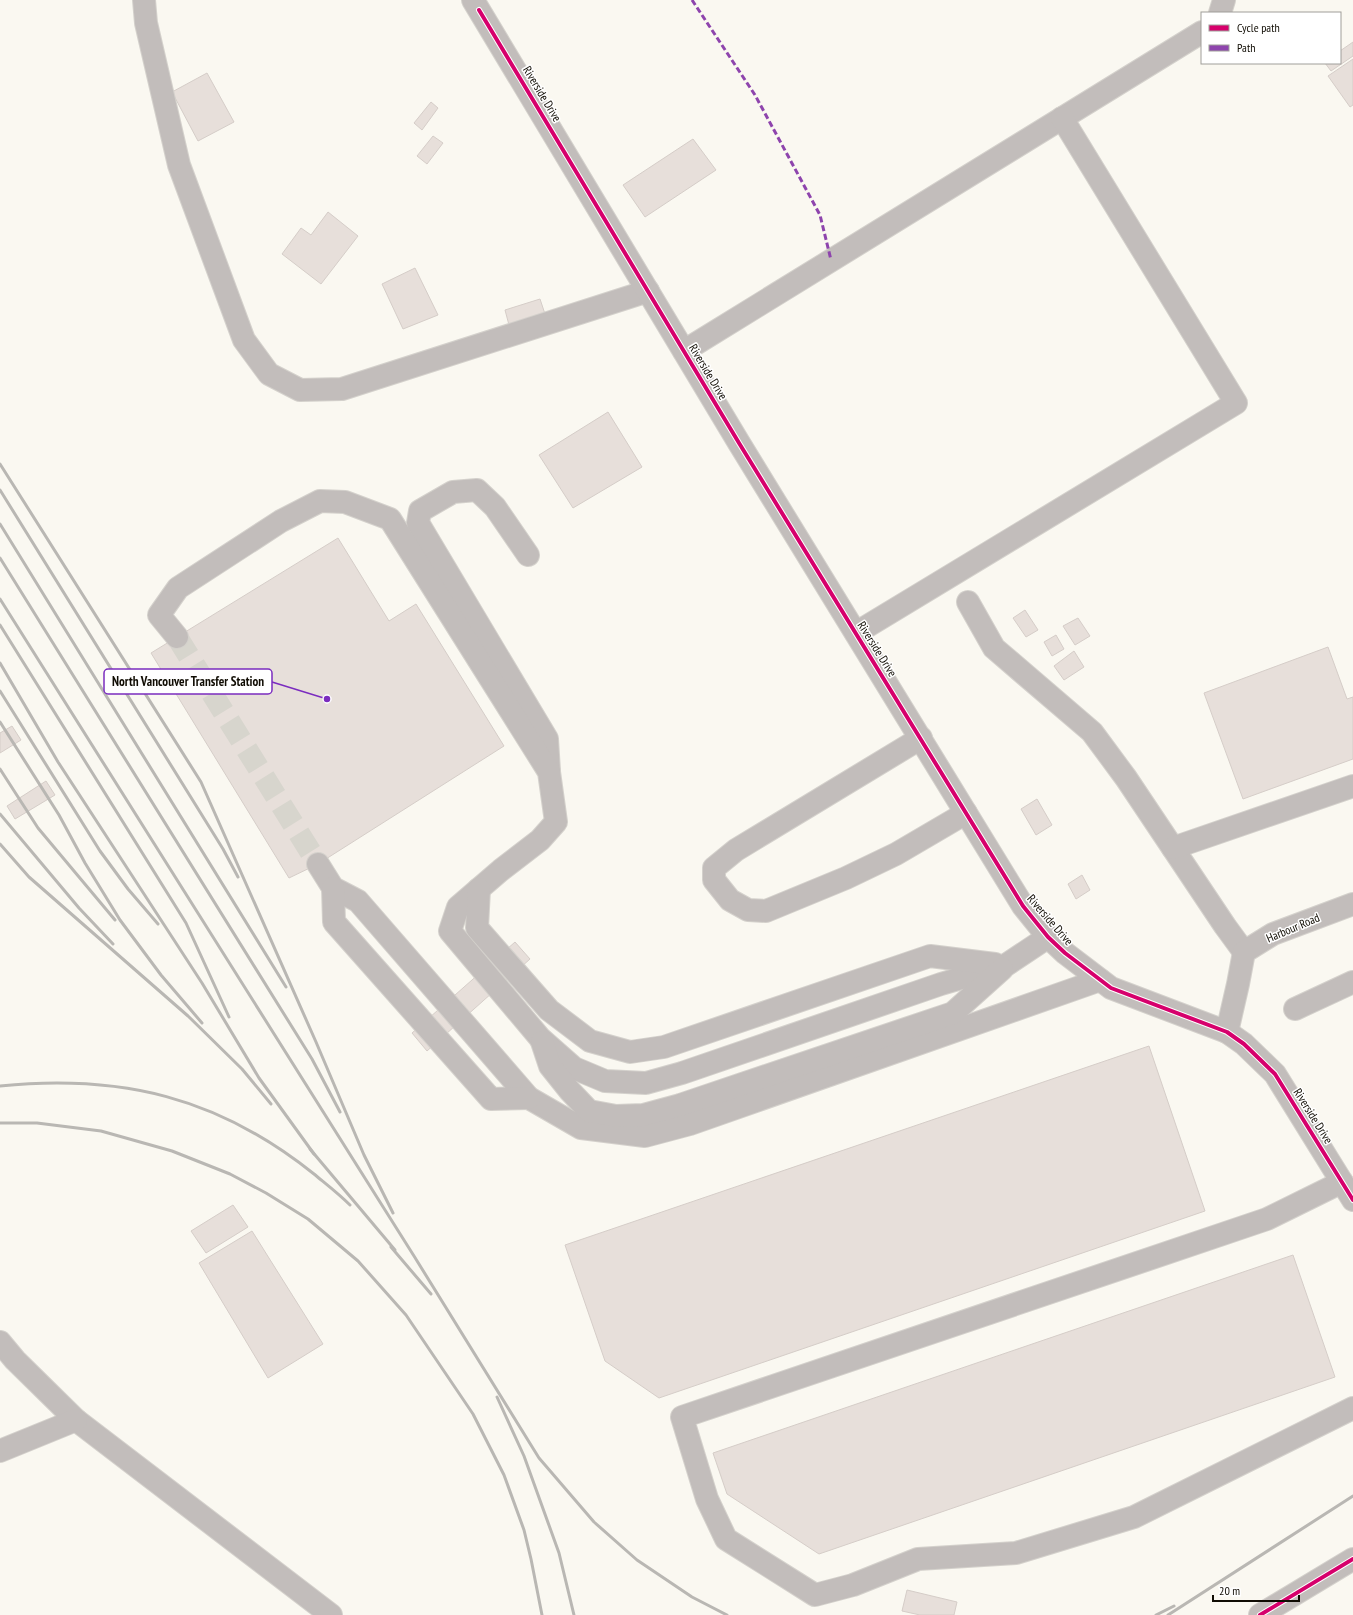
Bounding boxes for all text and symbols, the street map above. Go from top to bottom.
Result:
legend [1201,12,1341,64]
text: Cycle path [1237,20,1280,35]
text: Path [1237,40,1255,55]
street label: Riverside Drive [520,63,565,124]
street label: Riverside Drive [686,341,731,402]
street label: Riverside Drive [855,618,900,679]
callout: North Vancouver Transfer Station [104,669,272,694]
text: North Vancouver Transfer Station [112,673,264,690]
street label: Riverside Drive [1024,891,1077,948]
street label: Harbour Road [1264,910,1322,945]
street label: Riverside Drive [1291,1085,1336,1146]
scale bar [1213,1577,1299,1603]
text: 20 m [1219,1583,1240,1598]

